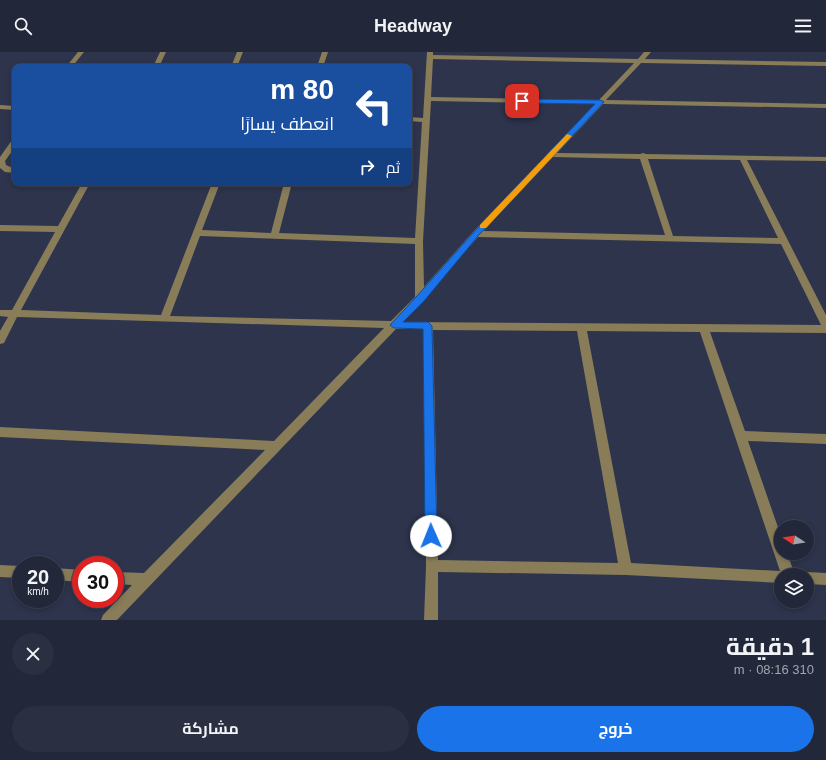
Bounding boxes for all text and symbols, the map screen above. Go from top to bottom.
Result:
icon: search [12,15,34,37]
icon: menu [792,15,814,37]
text: Headway [374,16,452,36]
text: 80 m [270,74,334,105]
icon: left [348,80,400,132]
pin [505,84,539,118]
icon: arrive [511,90,533,112]
text: انعطف يسارًا [240,114,334,134]
icon: right [356,156,378,178]
text: ثم [386,159,400,176]
position arrow [410,515,452,557]
north arrow [774,520,814,560]
map controls [774,520,814,608]
speed limit sign: 30 [72,556,124,608]
text: 20 [27,566,49,588]
button: layers [774,568,814,608]
text: km/h [27,586,49,597]
button: close [12,633,54,675]
text: 1 دقيقة [726,633,814,660]
text: 310 m · 08:16 [734,662,814,677]
button: مشاركة [12,706,409,752]
button: خروج [417,706,814,752]

